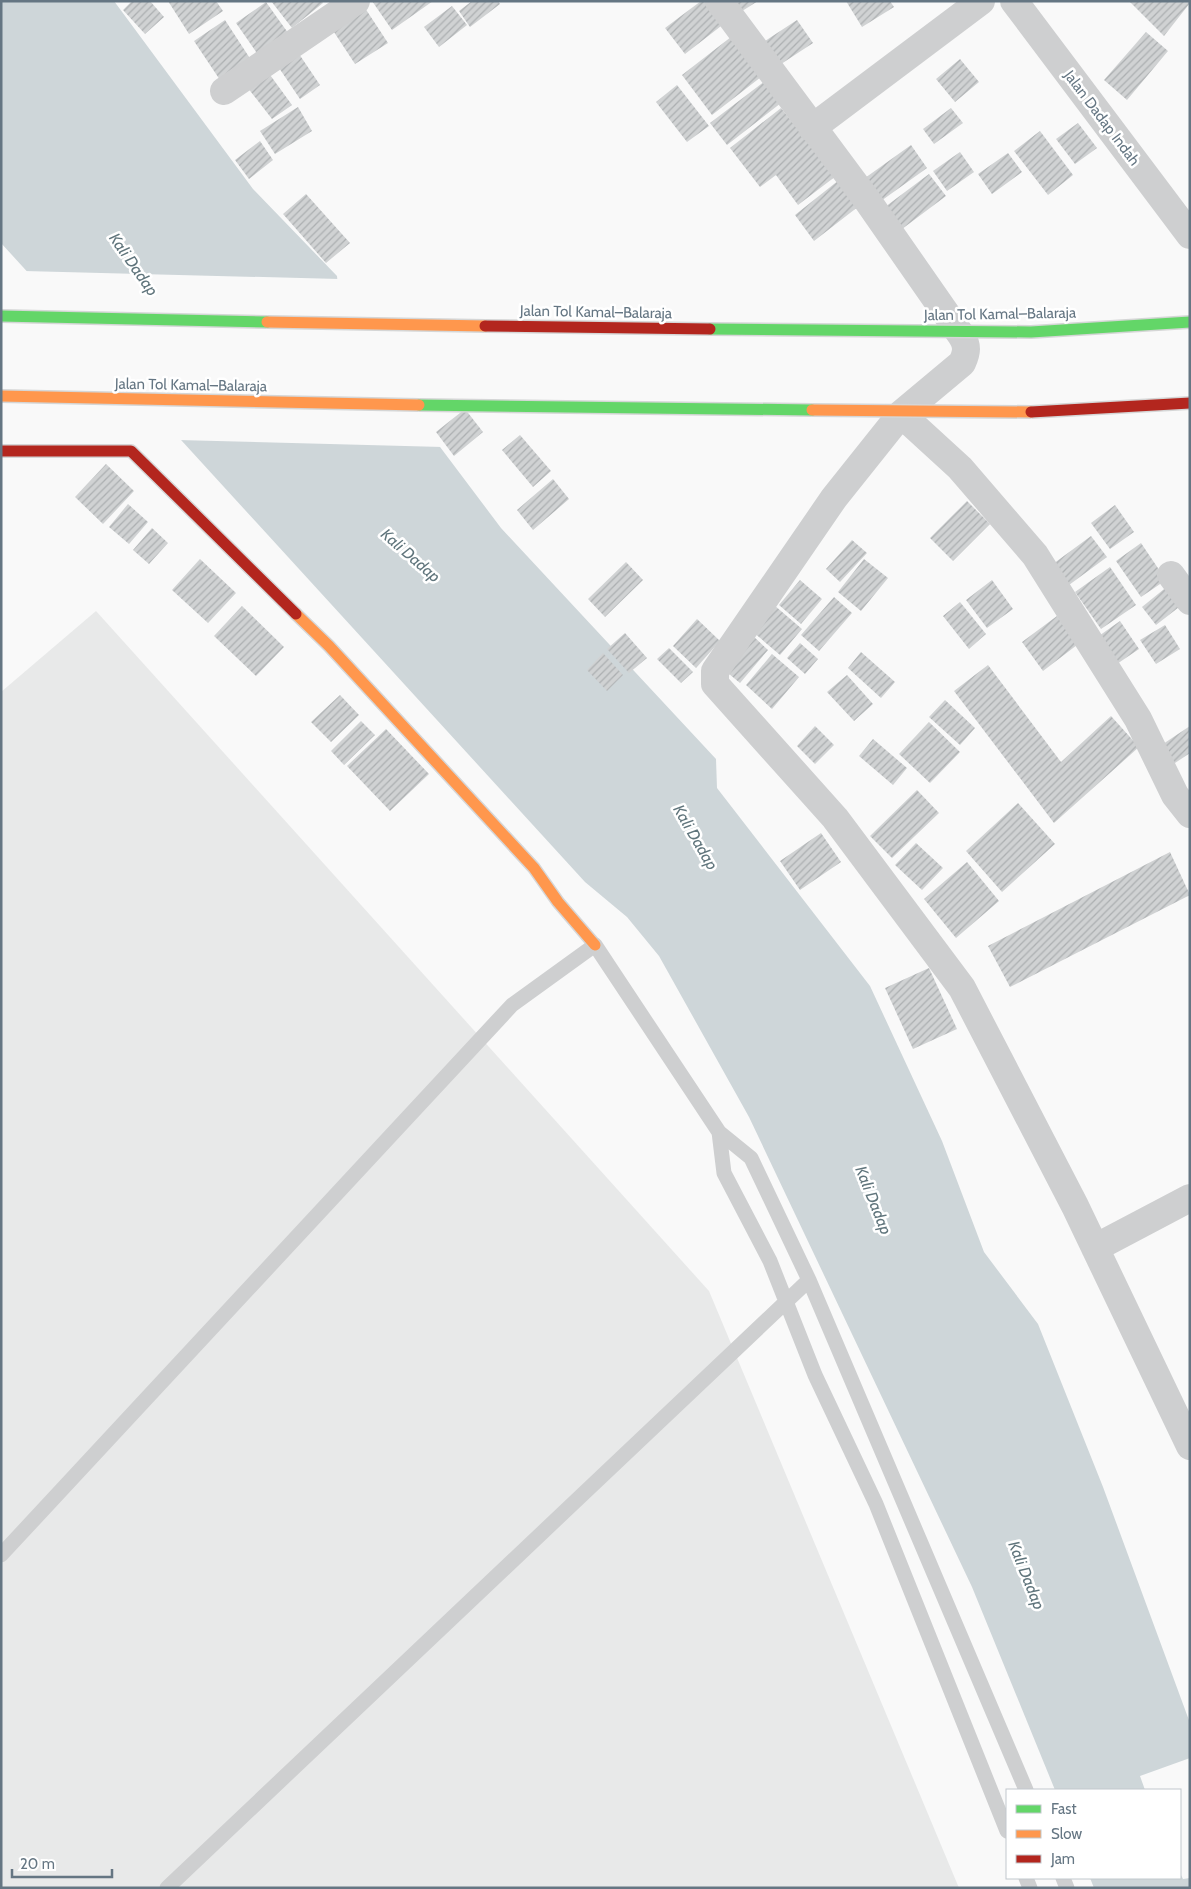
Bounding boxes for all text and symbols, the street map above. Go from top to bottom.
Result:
street label: Jalan Dadap Indah [1060,66,1144,169]
water label: Kali Dadap [105,229,162,299]
street label: Jalan Tol Kamal–Balaraja [519,302,673,322]
street label: Jalan Tol Kamal–Balaraja [923,304,1077,324]
street label: Jalan Tol Kamal–Balaraja [114,375,268,395]
water label: Kali Dadap [377,525,444,586]
water label: Kali Dadap [669,801,722,873]
water label: Kali Dadap [851,1163,896,1237]
water label: Kali Dadap [1004,1538,1049,1612]
legend [1006,1789,1181,1879]
text: Fast [1051,1800,1076,1818]
text: Slow [1051,1825,1082,1843]
scale bar [12,1846,112,1878]
text: Jam [1050,1850,1075,1868]
text: 20 m [20,1855,55,1873]

